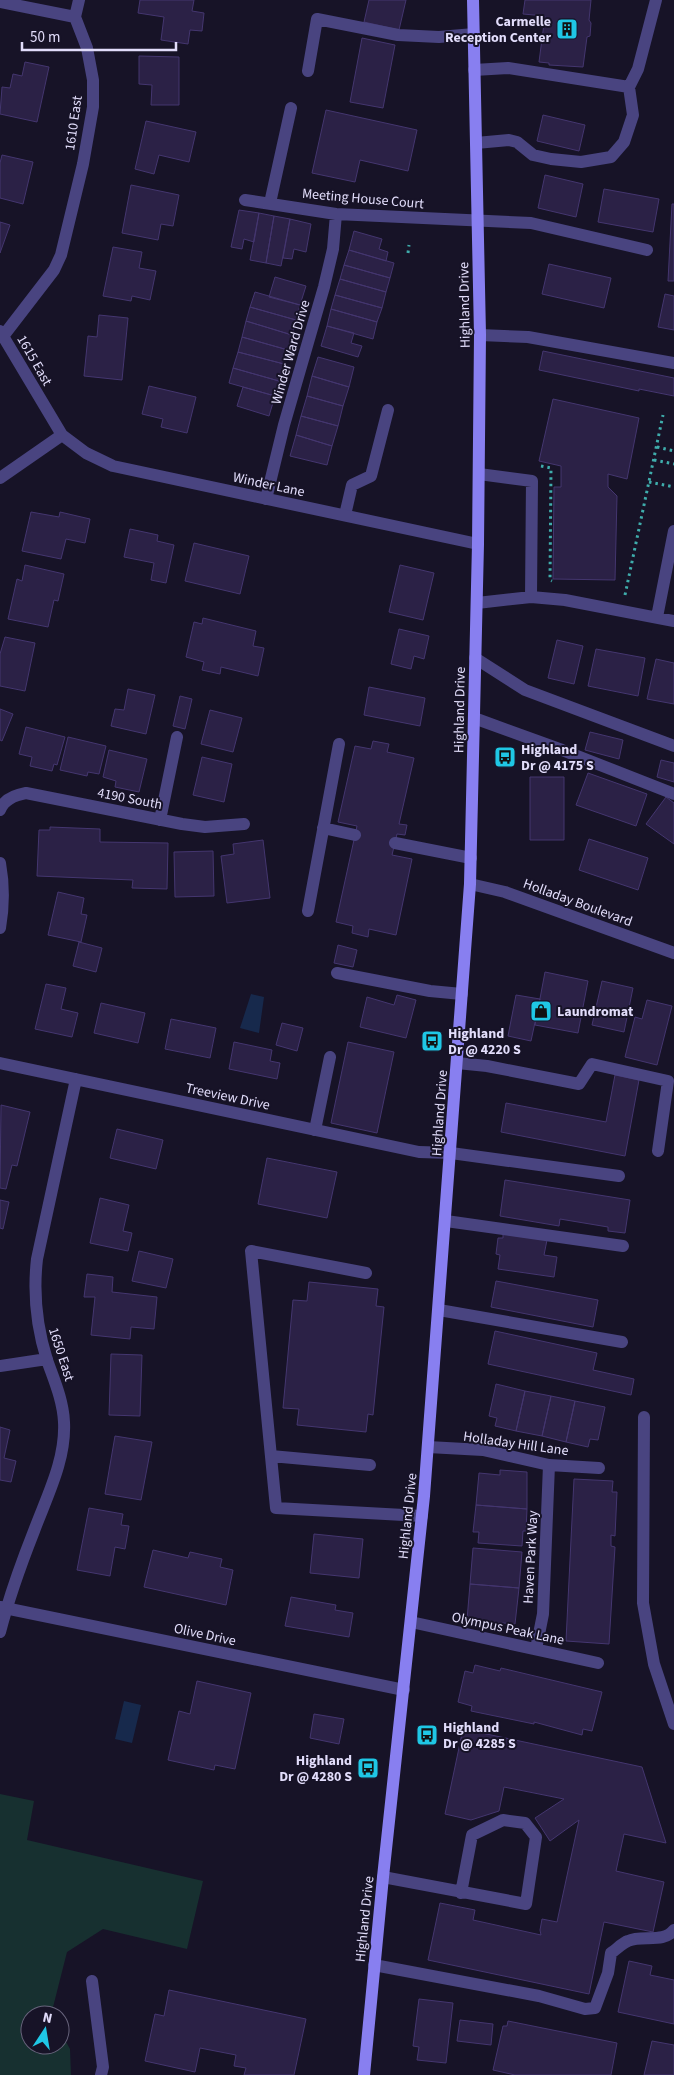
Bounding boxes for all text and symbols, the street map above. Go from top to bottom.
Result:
place label: Carmelle Reception Center [445,12,551,48]
building icon: Carmelle Reception Center [555,17,579,41]
scale bar [22,20,176,52]
text: 50 m [30,27,60,48]
street label: 1610 East [60,94,88,152]
street label: Meeting House Court [301,184,425,214]
street label: Highland Drive [454,262,476,348]
street label: Winder Ward Drive [266,298,315,407]
street label: 1615 East [12,332,57,390]
street label: Winder Lane [231,468,307,502]
street label: Highland Drive [449,667,471,753]
place label: Highland Dr @ 4175 S [521,740,594,776]
bus stop icon: Highland Dr @ 4175 S [493,745,517,769]
street label: 4190 South [96,783,164,815]
street label: Holladay Boulevard [520,874,635,932]
shop icon: Laundromat [529,999,553,1023]
place label: Laundromat [557,1002,634,1022]
place label: Highland Dr @ 4220 S [448,1024,521,1060]
bus stop icon: Highland Dr @ 4220 S [420,1029,444,1053]
street label: Highland Drive [427,1069,453,1157]
street label: Treeview Drive [184,1078,272,1116]
street label: 1650 East [43,1325,79,1384]
street label: Holladay Hill Lane [462,1427,570,1461]
street label: Highland Drive [394,1472,422,1560]
street label: Haven Park Way [519,1509,543,1604]
street label: Olympus Peak Lane [450,1607,566,1651]
street label: Olive Drive [172,1619,238,1651]
place label: Highland Dr @ 4285 S [443,1718,516,1754]
bus stop icon: Highland Dr @ 4285 S [415,1723,439,1747]
place label: Highland Dr @ 4280 S [279,1751,352,1787]
bus stop icon: Highland Dr @ 4280 S [356,1756,380,1780]
street label: Highland Drive [351,1875,379,1963]
north arrow [20,2005,70,2055]
text: N [41,2008,54,2029]

